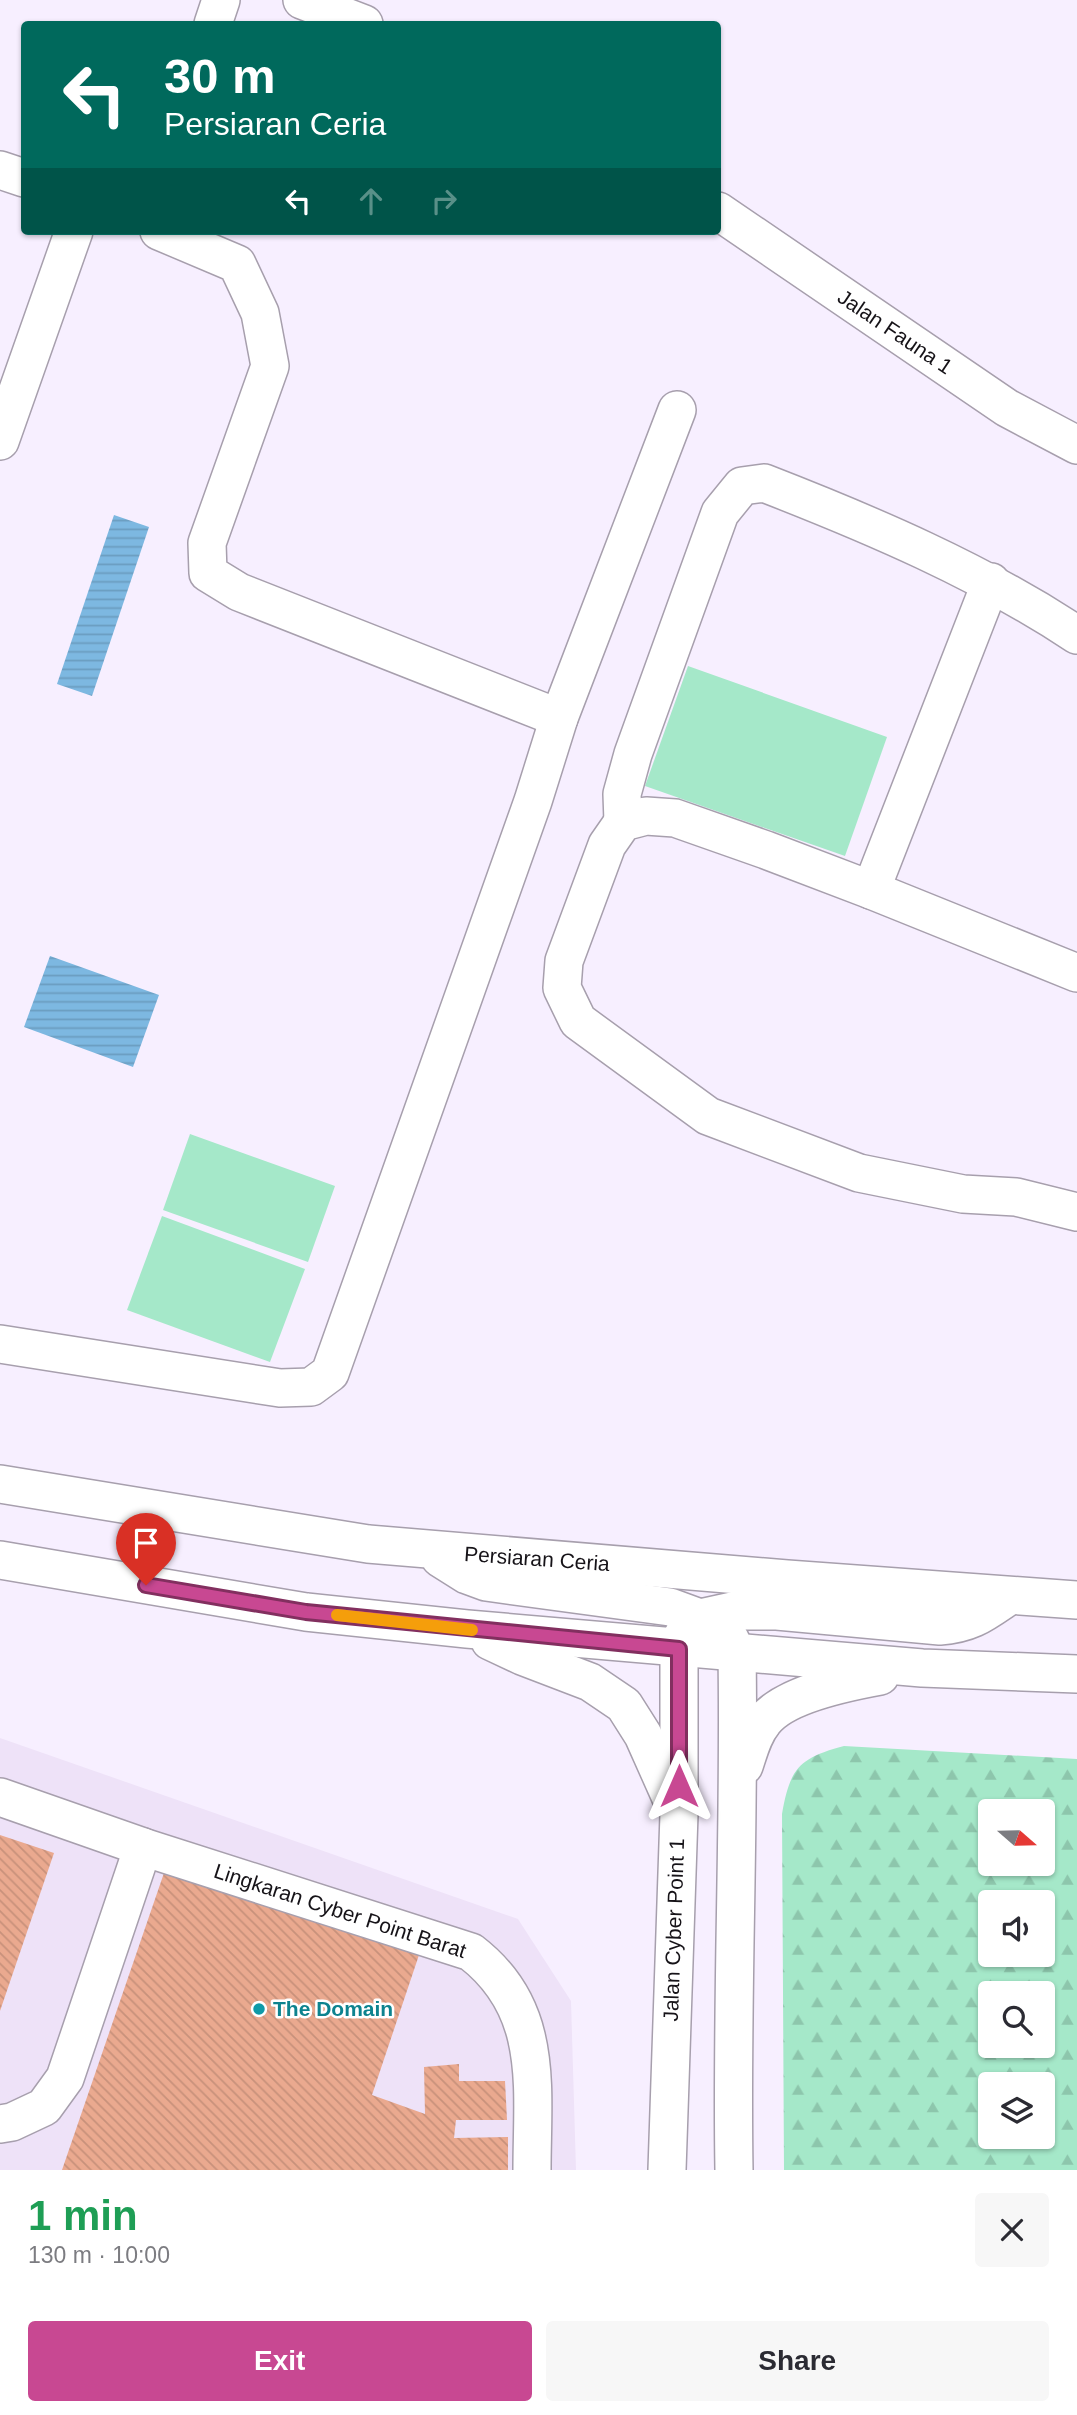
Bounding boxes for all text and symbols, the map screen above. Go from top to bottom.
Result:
icon: left [49,49,140,140]
text: 30 m [164,49,276,103]
text: Persiaran Ceria [164,106,386,142]
icon: left [279,182,317,220]
icon: ahead [352,182,390,220]
icon: right [425,182,463,220]
street label: Jalan Fauna 1 [834,285,957,378]
pin [116,1513,176,1585]
icon: arrive [127,1524,165,1562]
street label: Persiaran Ceria [463,1542,611,1575]
position arrow [642,1749,716,1823]
north arrow [978,1799,1055,1876]
map controls [978,1799,1055,2149]
street label: Jalan Cyber Point 1 [659,1838,688,2022]
street label: Lingkaran Cyber Point Barat [211,1859,469,1962]
button: sound [978,1890,1055,1967]
button: search [978,1981,1055,2058]
place label: The Domain [273,1997,393,2020]
marker: The Domain [251,2001,267,2017]
button: layers [978,2072,1055,2149]
text: 1 min [28,2192,138,2239]
button: close [975,2193,1049,2267]
text: 130 m · 10:00 [28,2242,170,2268]
button: Exit [28,2321,532,2401]
button: Share [546,2321,1049,2401]

